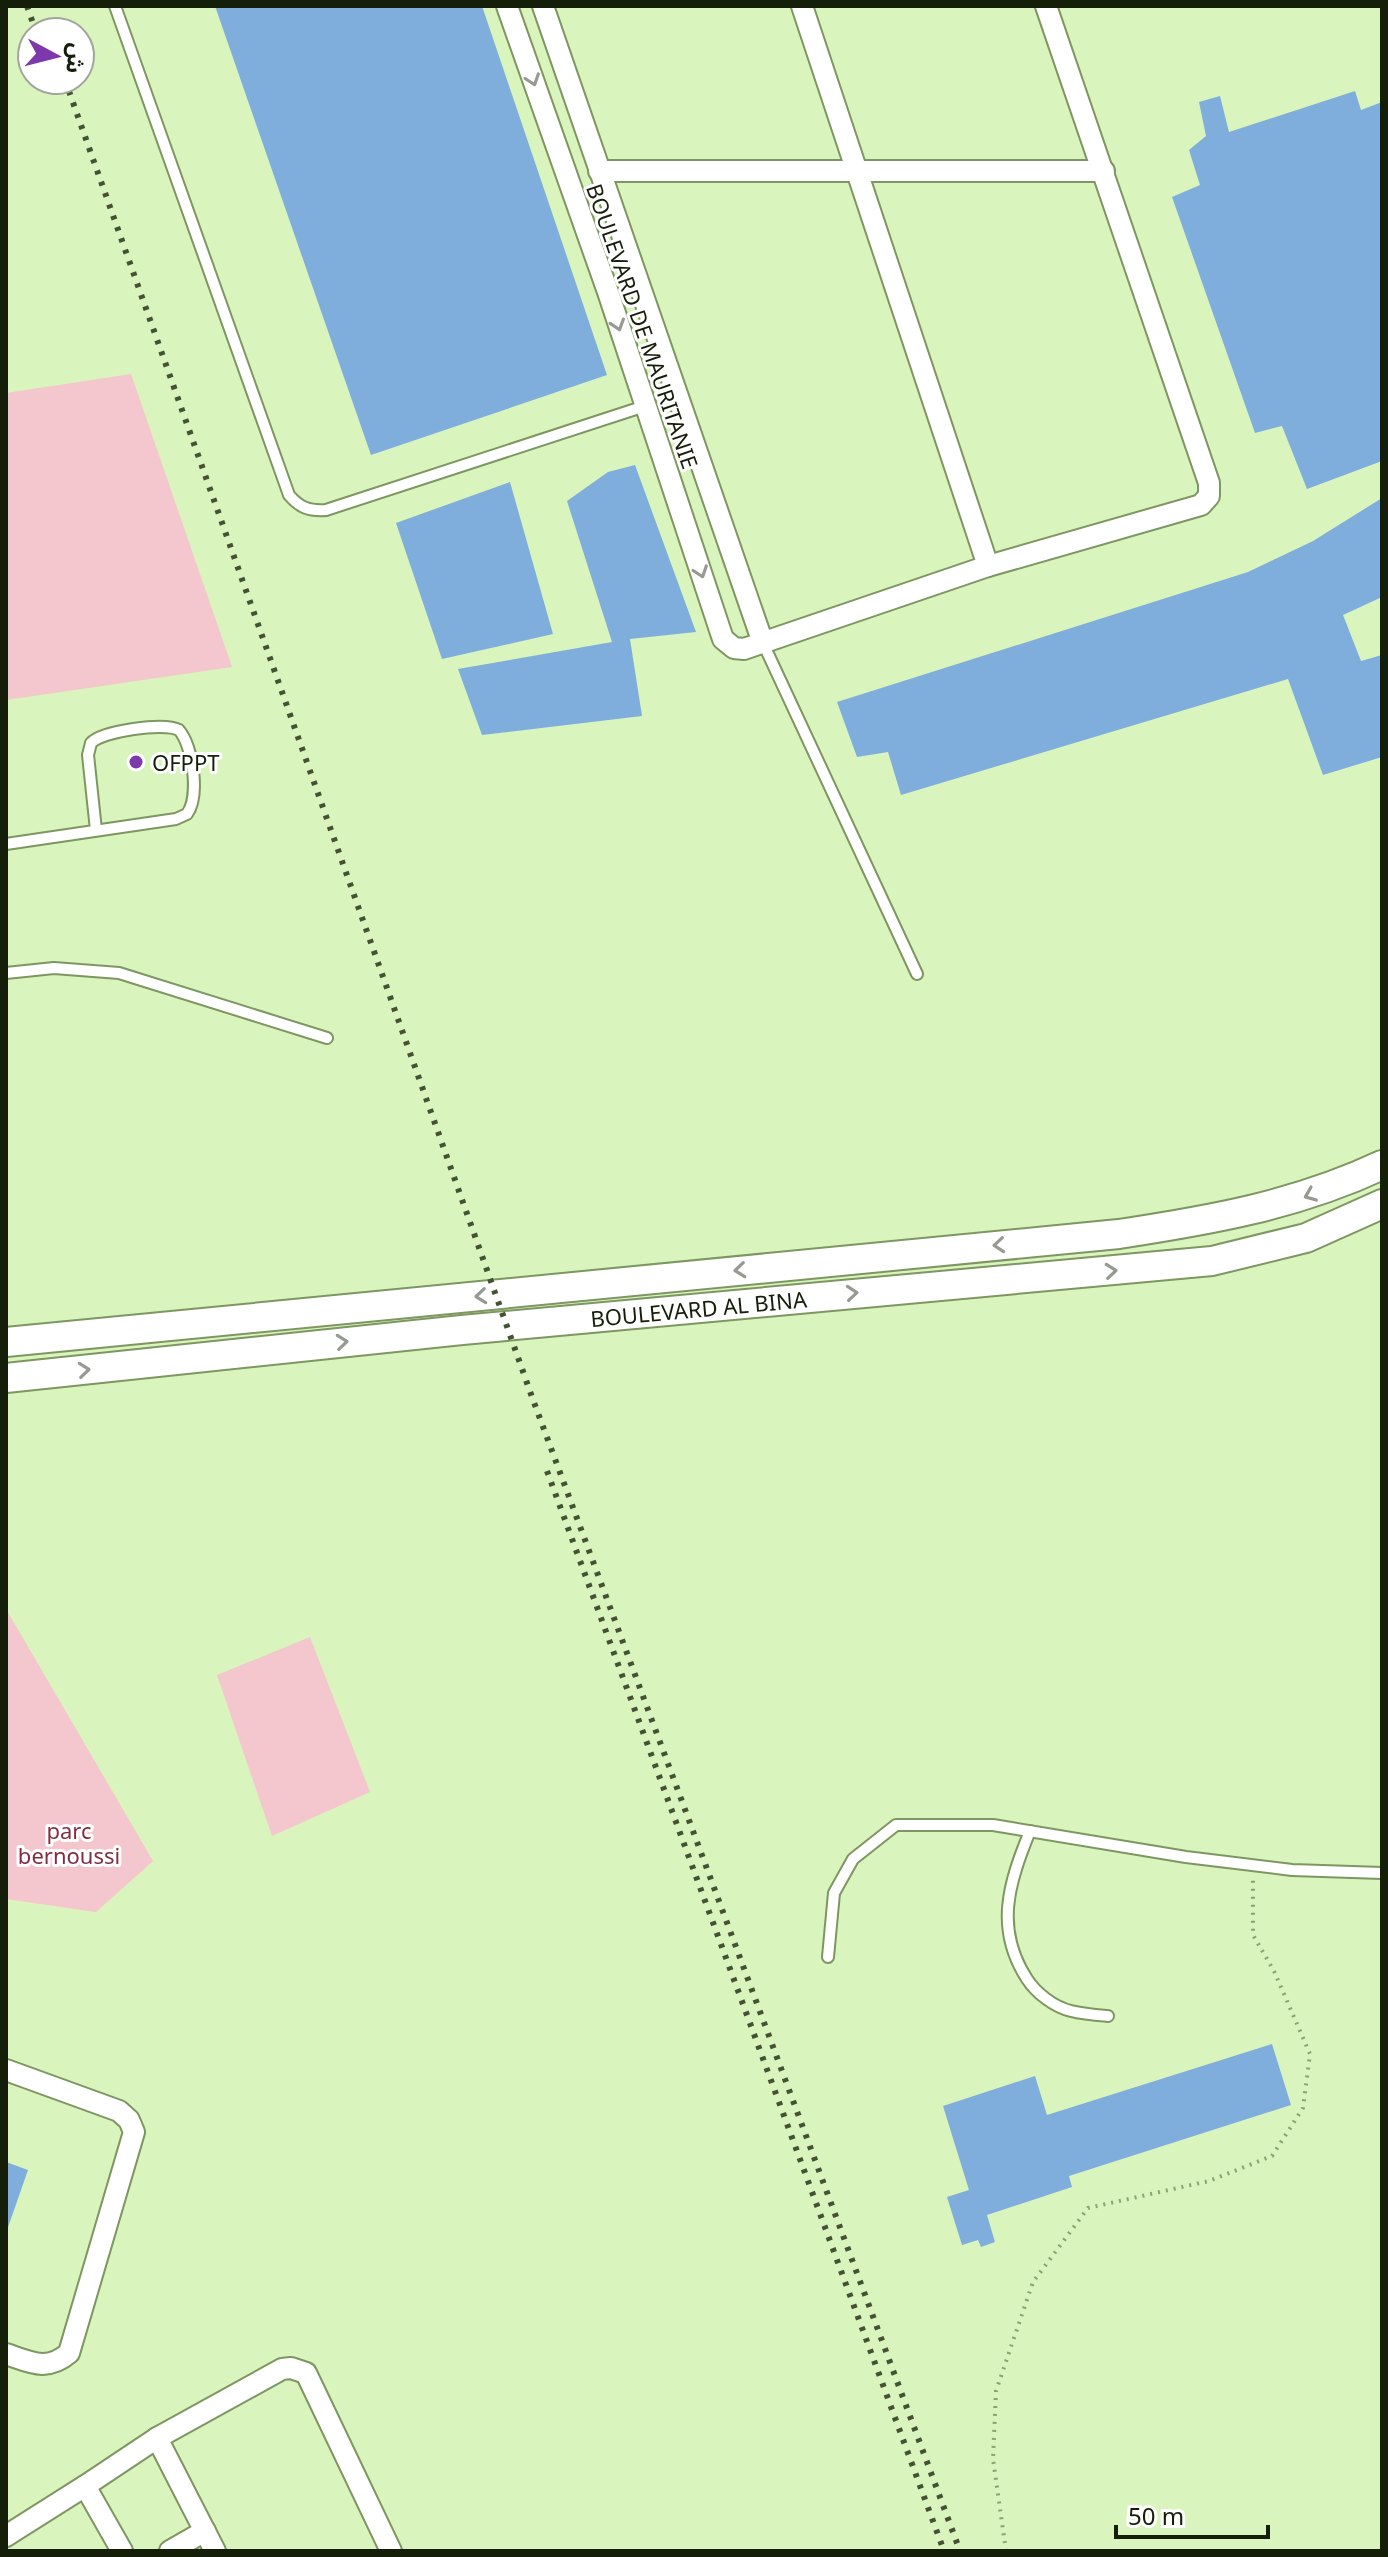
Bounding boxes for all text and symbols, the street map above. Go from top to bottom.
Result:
north arrow [16,16,96,96]
text: ش [60,42,94,75]
one-way arrow [523,72,540,86]
street label: BOULEVARD DE MAURITANIE [580,179,706,473]
one-way arrow [609,317,625,331]
one-way arrow [691,564,707,578]
place label: OFPPT [152,747,219,777]
marker: OFPPT [127,753,145,771]
one-way arrow [1304,1185,1318,1202]
one-way arrow [992,1236,1005,1253]
one-way arrow [733,1261,746,1278]
one-way arrow [1105,1263,1118,1280]
street label: BOULEVARD AL BINA [589,1283,809,1333]
one-way arrow [846,1285,859,1302]
one-way arrow [474,1287,487,1304]
one-way arrow [336,1334,349,1351]
one-way arrow [78,1361,91,1378]
park label: parc bernoussi [18,1815,120,1870]
scale bar [1116,2489,1268,2539]
text: 50 m [1128,2499,1184,2532]

